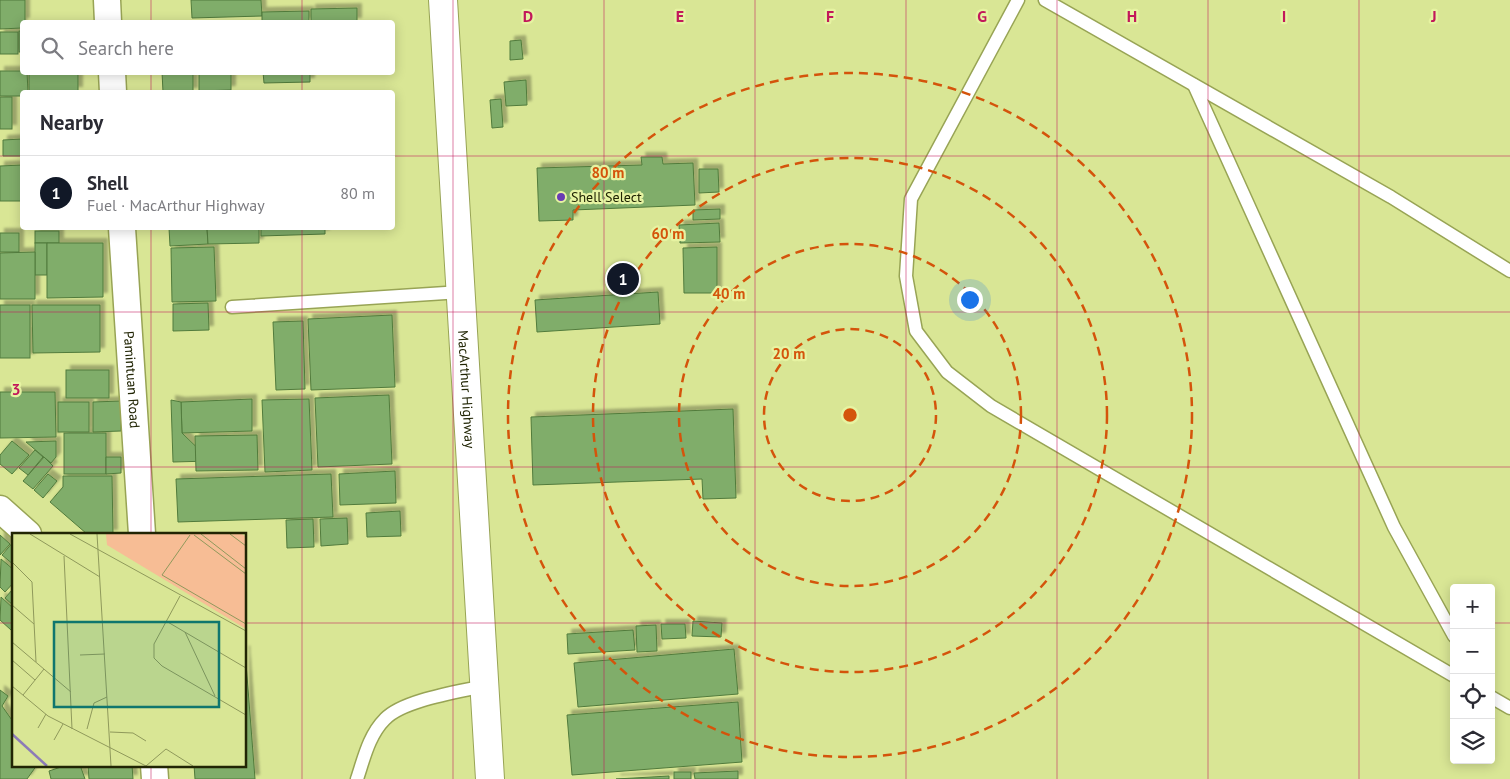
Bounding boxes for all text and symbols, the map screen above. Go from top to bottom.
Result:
text: D [523,6,533,26]
text: E [676,6,684,26]
text: F [826,6,834,26]
text: G [977,6,987,26]
text: H [1127,6,1137,26]
text: I [1282,6,1286,26]
text: J [1430,6,1437,26]
search box [20,20,395,75]
icon: search [38,34,66,62]
text: Search here [78,36,174,60]
text: Nearby [40,109,103,136]
text: 80 m [592,163,624,182]
text: Shell [87,171,128,195]
text: 1 [51,183,61,203]
text: 80 m [340,183,375,203]
place label: Shell Select [571,188,642,206]
marker: Shell Select [555,191,567,203]
text: Fuel · MacArthur Highway [87,195,265,215]
text: 60 m [652,224,684,243]
pin: 1 [607,260,639,298]
text: 40 m [713,284,745,303]
your location [957,287,983,313]
street label: Pamintuan Road [120,330,144,429]
street label: MacArthur Highway [454,330,479,449]
text: 20 m [773,344,805,363]
text: 3 [11,379,21,399]
centre of rings [841,406,859,424]
inset map [12,533,246,766]
map controls [1450,584,1495,764]
button: + [1450,584,1495,629]
button: − [1450,629,1495,674]
button: locate [1450,674,1495,719]
button: layers [1450,719,1495,764]

